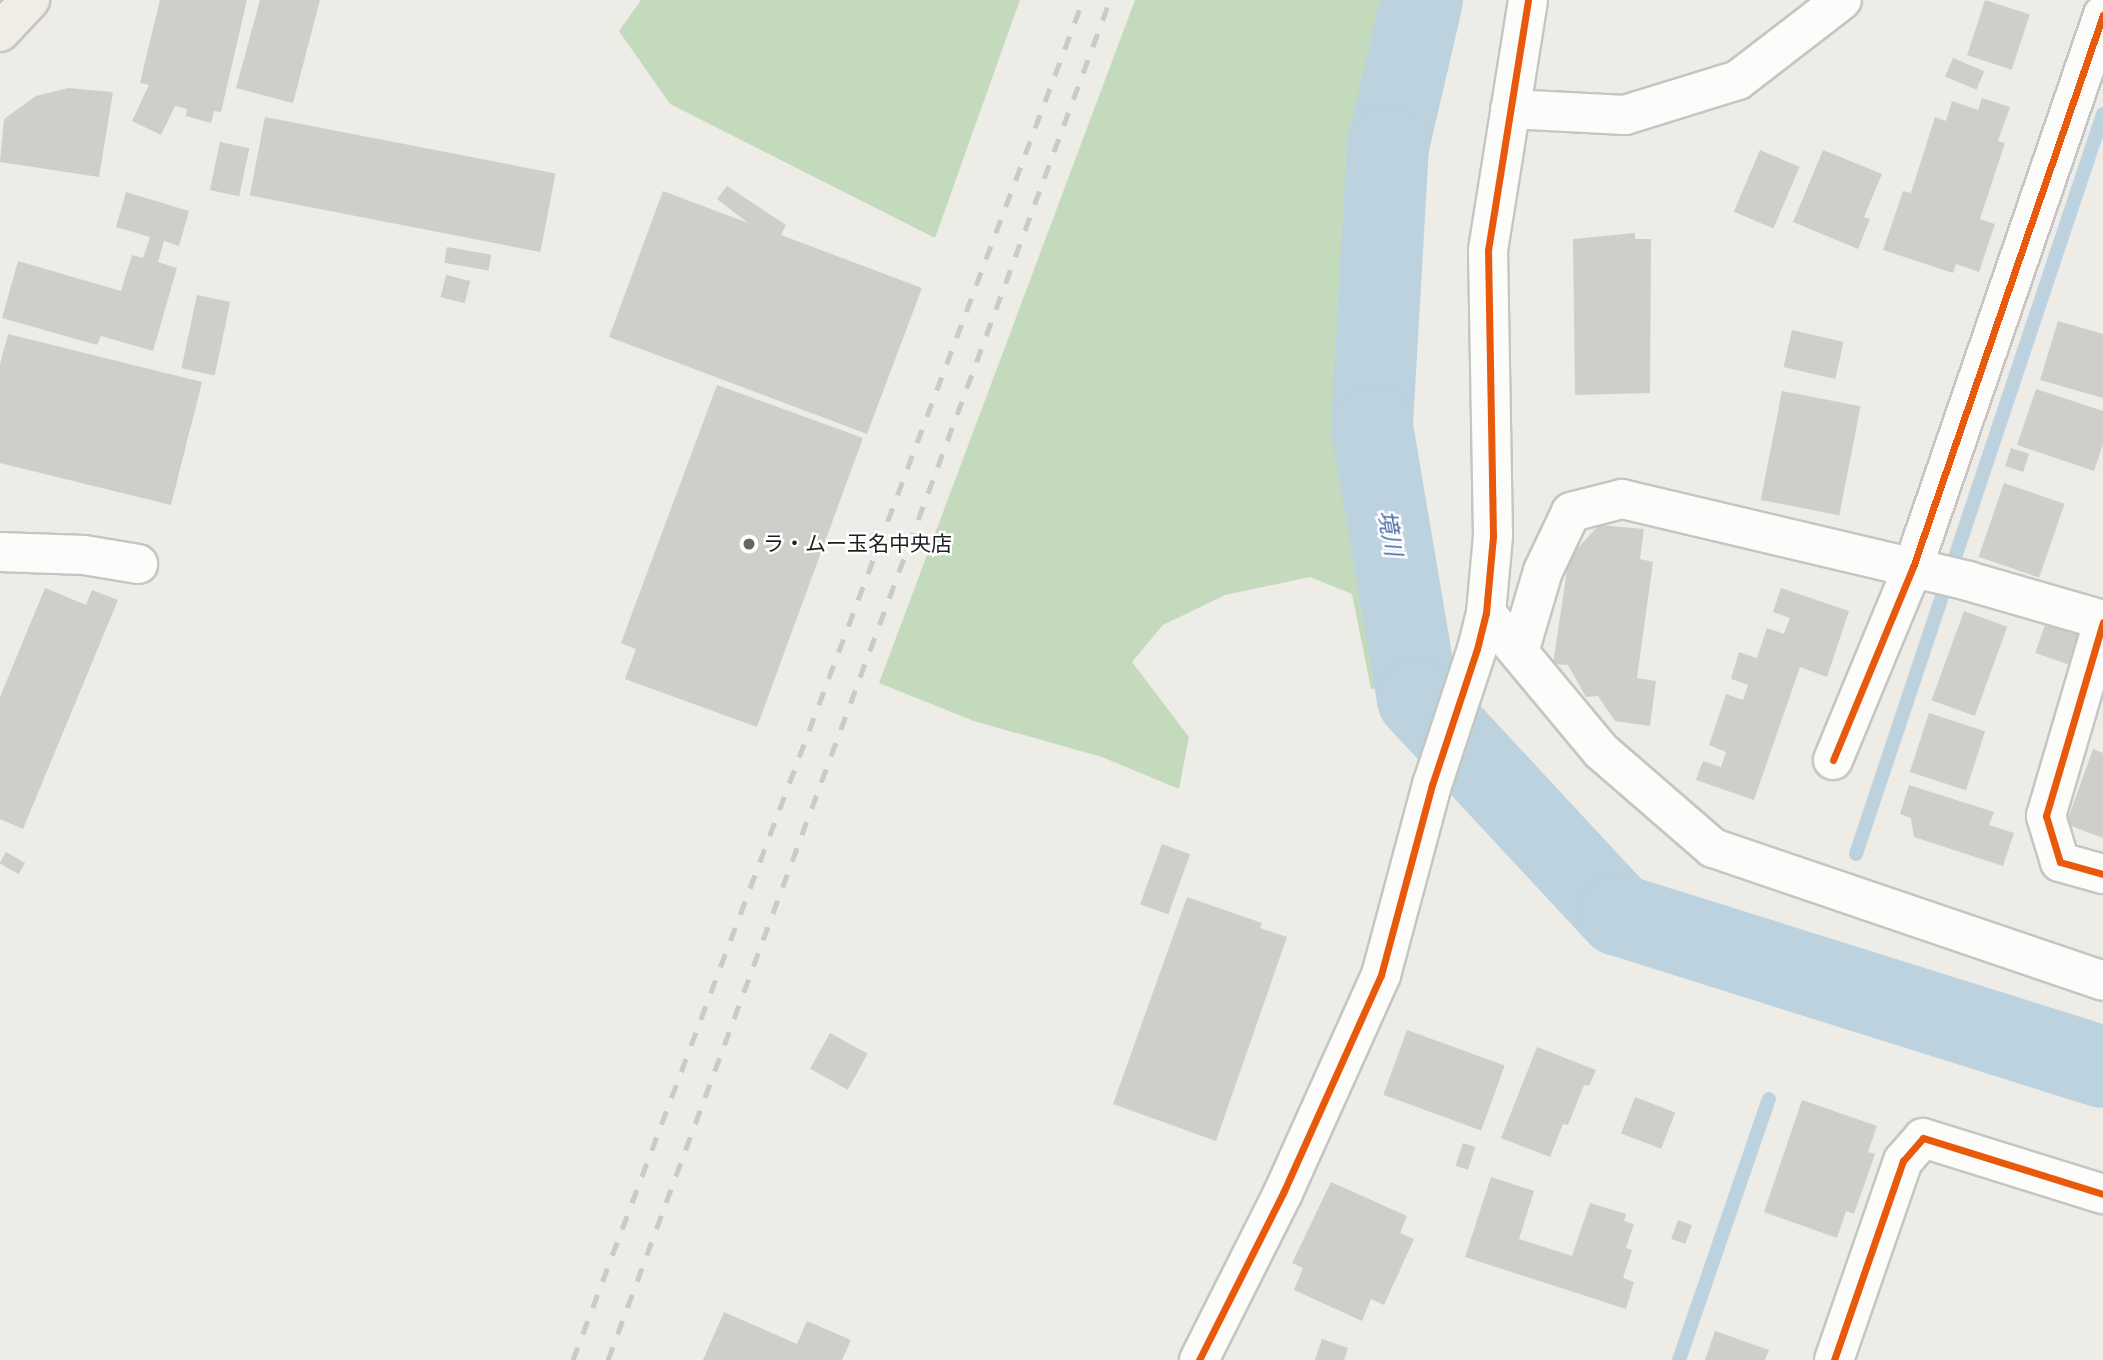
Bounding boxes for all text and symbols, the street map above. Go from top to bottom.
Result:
water label: 境川 [1372,508,1408,558]
place label: ラ・ムー玉名中央店 [763,531,952,557]
marker: ラ・ムー玉名中央店 [741,536,757,552]

